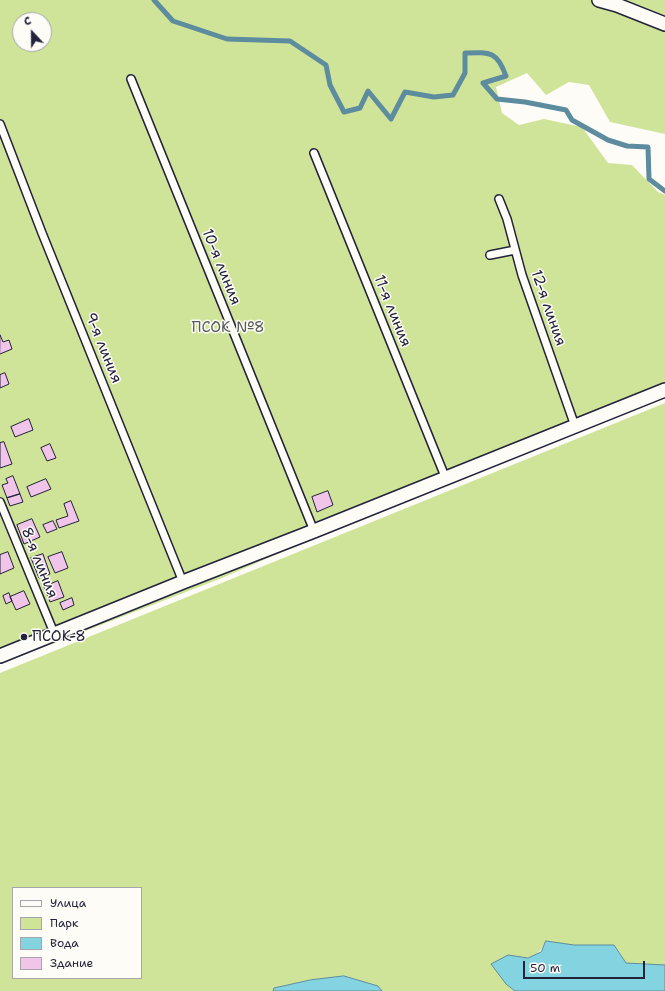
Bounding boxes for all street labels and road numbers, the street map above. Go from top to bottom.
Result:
street label: 10-я линия [198,226,244,308]
street label: 12-я линия [527,268,569,348]
street label: 11-я линия [369,272,415,350]
street label: 9-я линия [81,310,125,386]
street label: 8-я линия [17,525,61,601]

